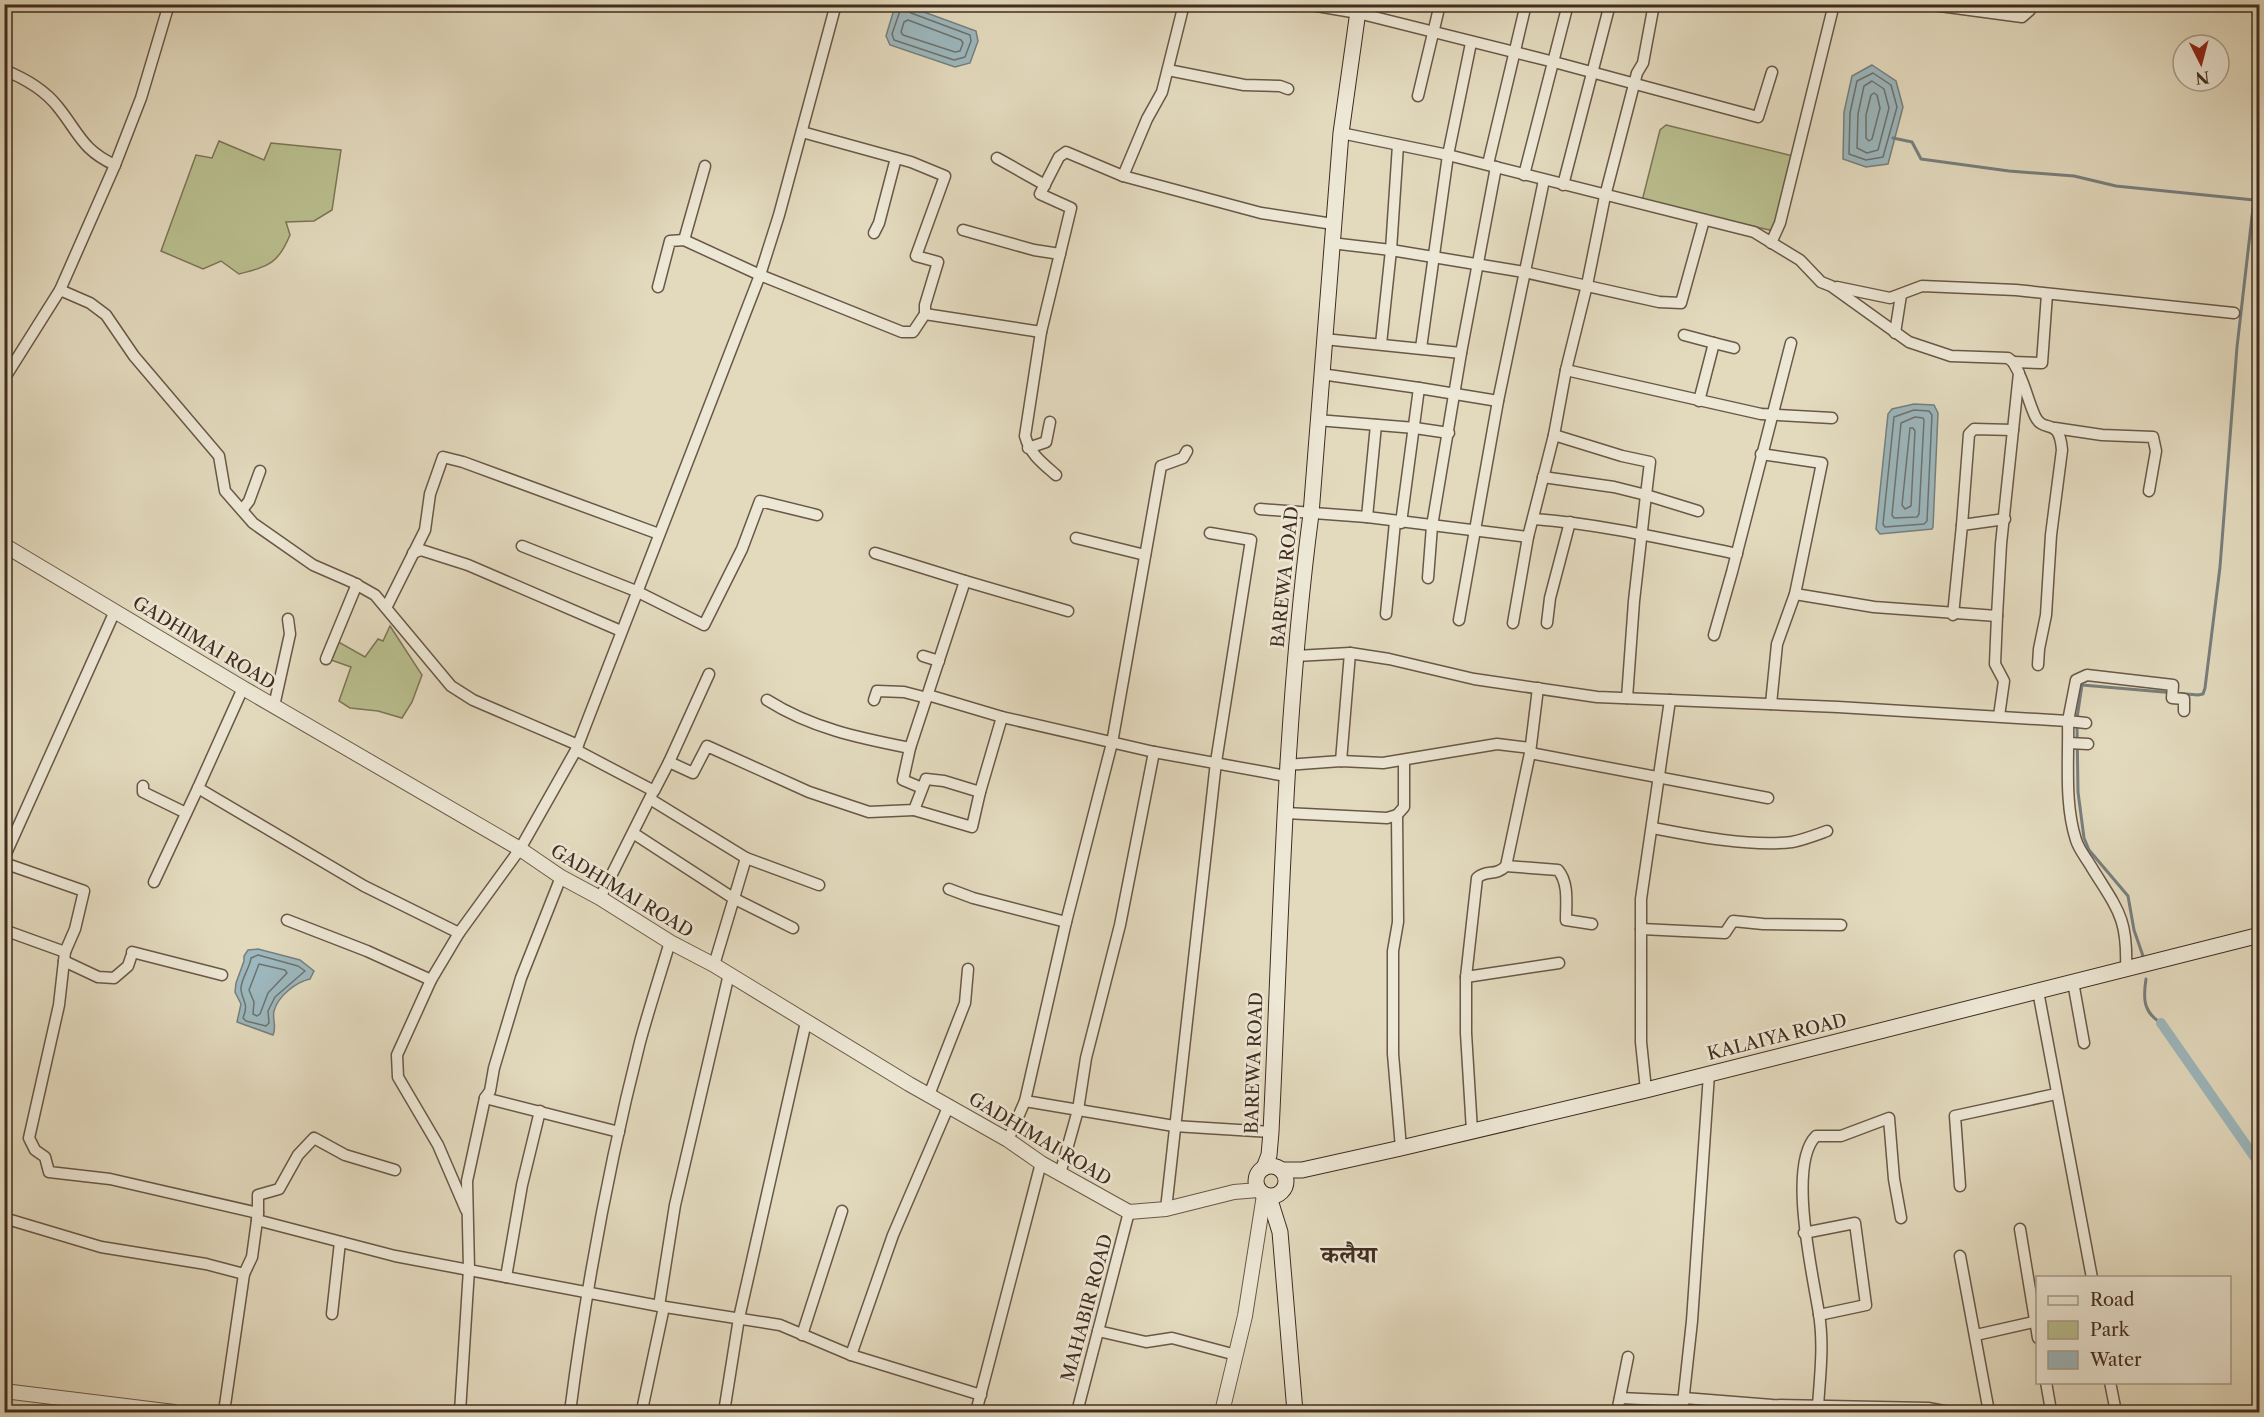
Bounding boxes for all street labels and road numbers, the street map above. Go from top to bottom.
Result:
street label: BAREWA ROAD [1267,505,1303,649]
street label: GADHIMAI ROAD [129,592,279,694]
street label: GADHIMAI ROAD [547,840,697,942]
street label: BAREWA ROAD [1241,992,1267,1134]
street label: KALAIYA ROAD [1705,1009,1849,1065]
street label: GADHIMAI ROAD [965,1088,1115,1190]
street label: MAHABIR ROAD [1057,1232,1117,1384]

